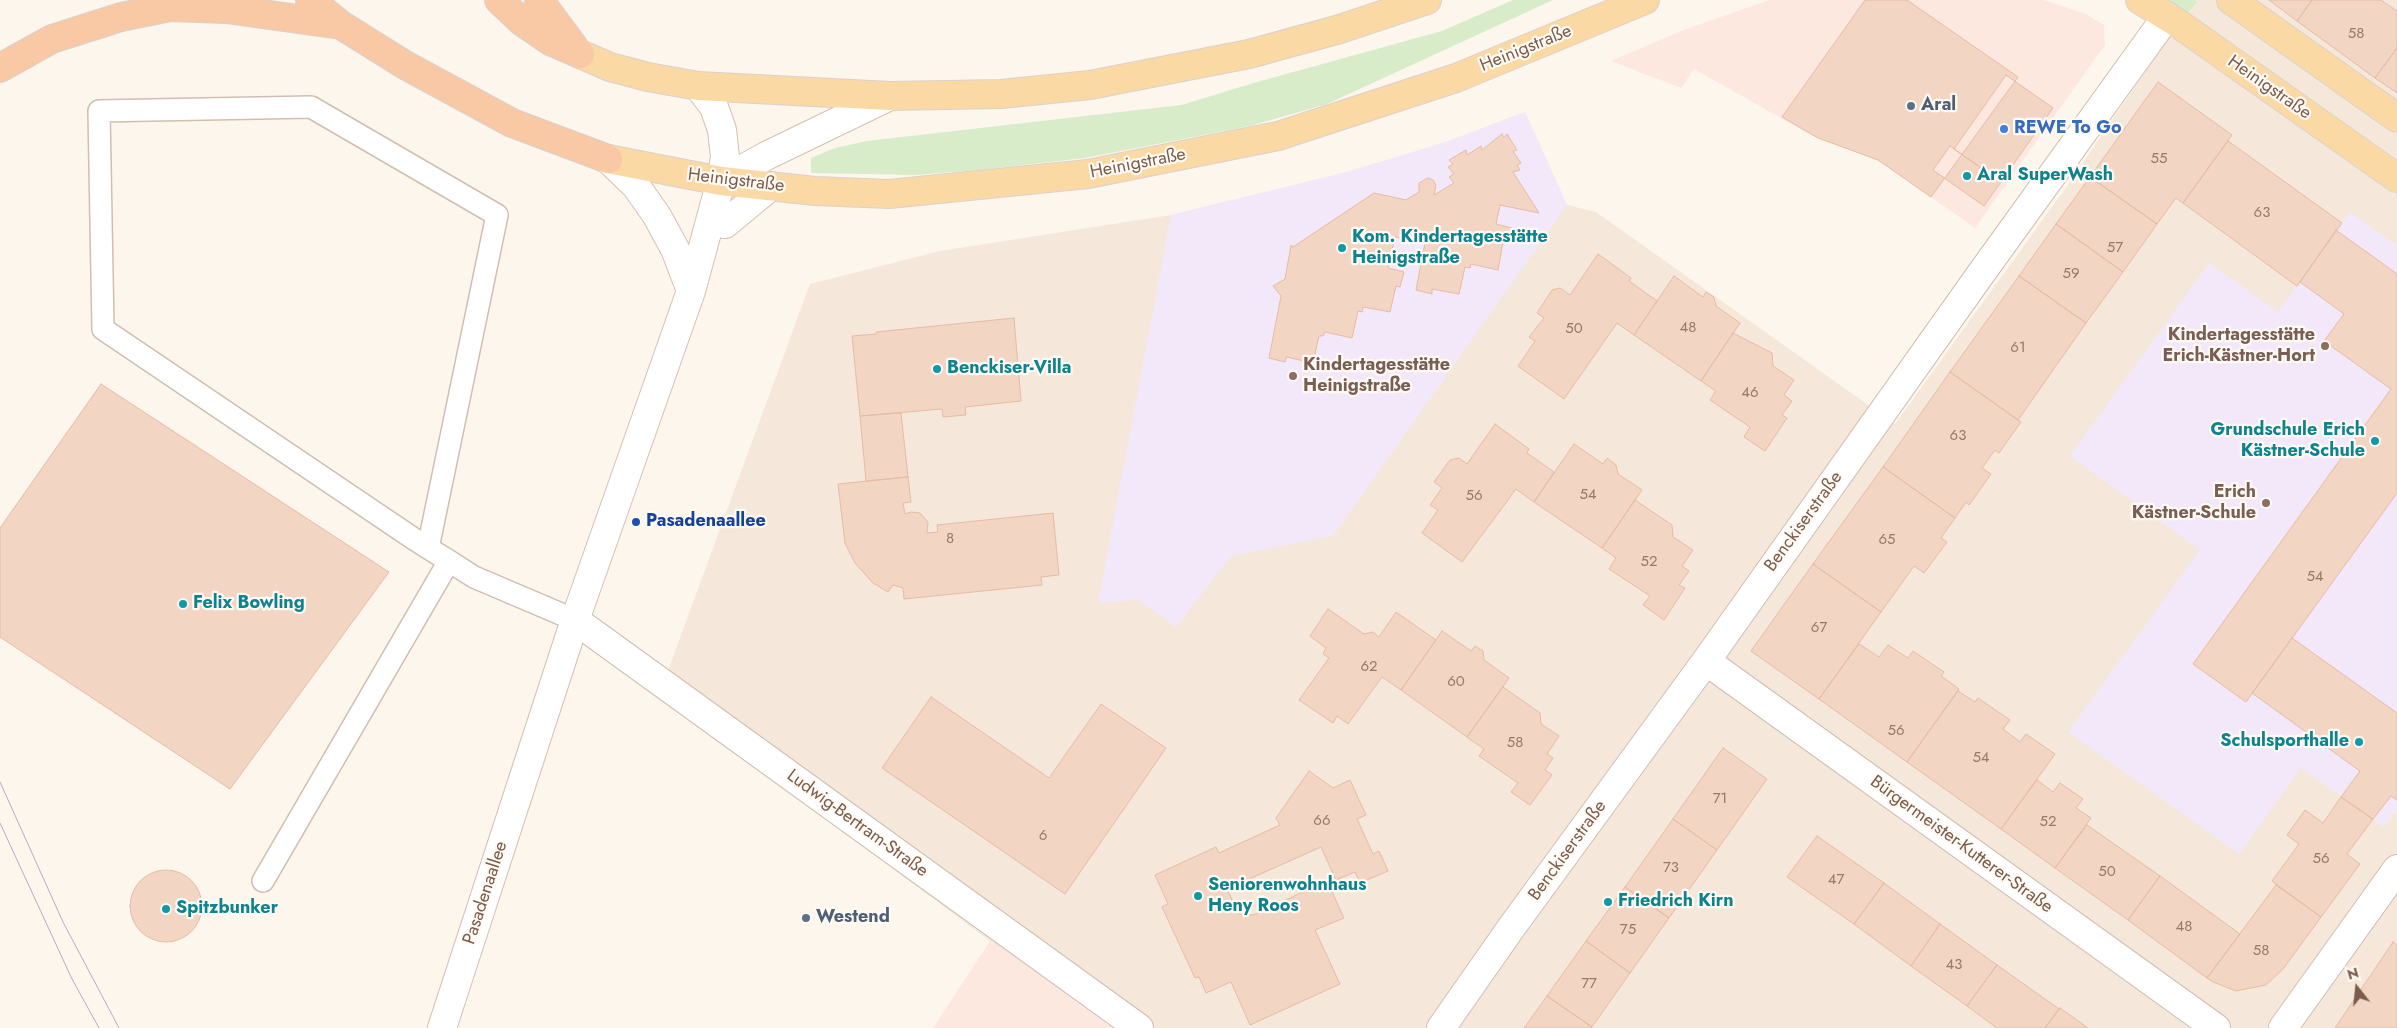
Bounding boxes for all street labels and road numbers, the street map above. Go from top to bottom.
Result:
street label: Heinigstraße [1477,21,1575,77]
street label: Heinigstraße [2223,51,2315,125]
street label: Heinigstraße [1088,144,1188,184]
street label: Heinigstraße [687,164,785,198]
street label: Benckiserstraße [1760,468,1848,576]
street label: Ludwig-Bertram-Straße [782,765,932,883]
street label: Bürgermeister-Kutterer-Straße [1865,771,2057,919]
street label: Benckiserstraße [1524,797,1612,905]
street label: Pasadenaallee [459,839,513,947]

